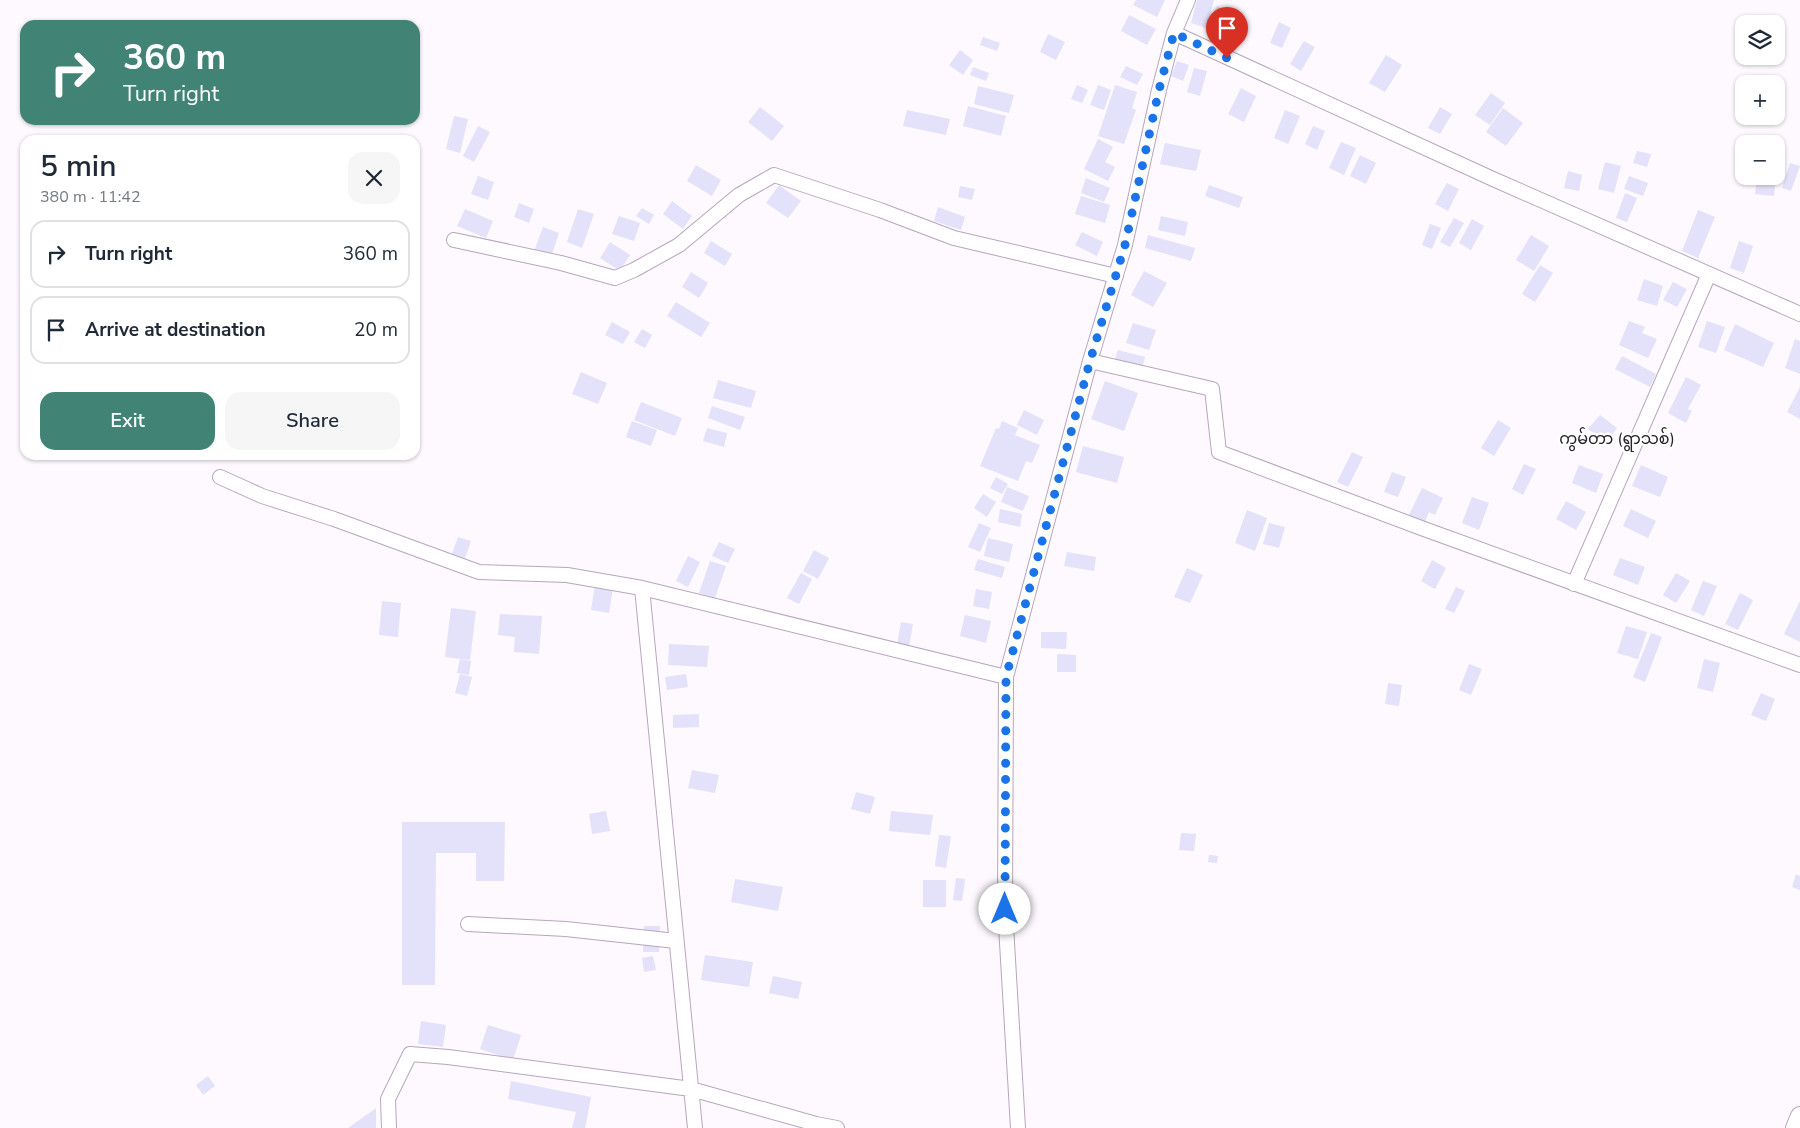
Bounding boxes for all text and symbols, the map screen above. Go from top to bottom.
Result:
pin [1206,7,1248,58]
icon: arrive [1213,14,1241,42]
map controls [1735,15,1785,185]
button: layers [1735,15,1785,65]
text: 360 m [123,34,226,81]
icon: right [40,40,105,105]
button: + [1735,75,1785,125]
text: Turn right [123,79,219,109]
button: − [1735,135,1785,185]
text: 5 min [40,146,116,187]
button: close [348,152,400,204]
text: 380 m · 11:42 [40,186,141,208]
icon: right [42,240,70,268]
text: Turn right [85,241,172,267]
text: 360 m [343,241,398,267]
icon: arrive [42,316,70,344]
text: Arrive at destination [85,317,266,343]
text: 20 m [354,317,398,343]
button: Exit [40,392,215,450]
button: Share [225,392,400,450]
district label: ကွမ်တာ (ရွာသစ်) [1559,427,1675,452]
position arrow [978,882,1030,934]

